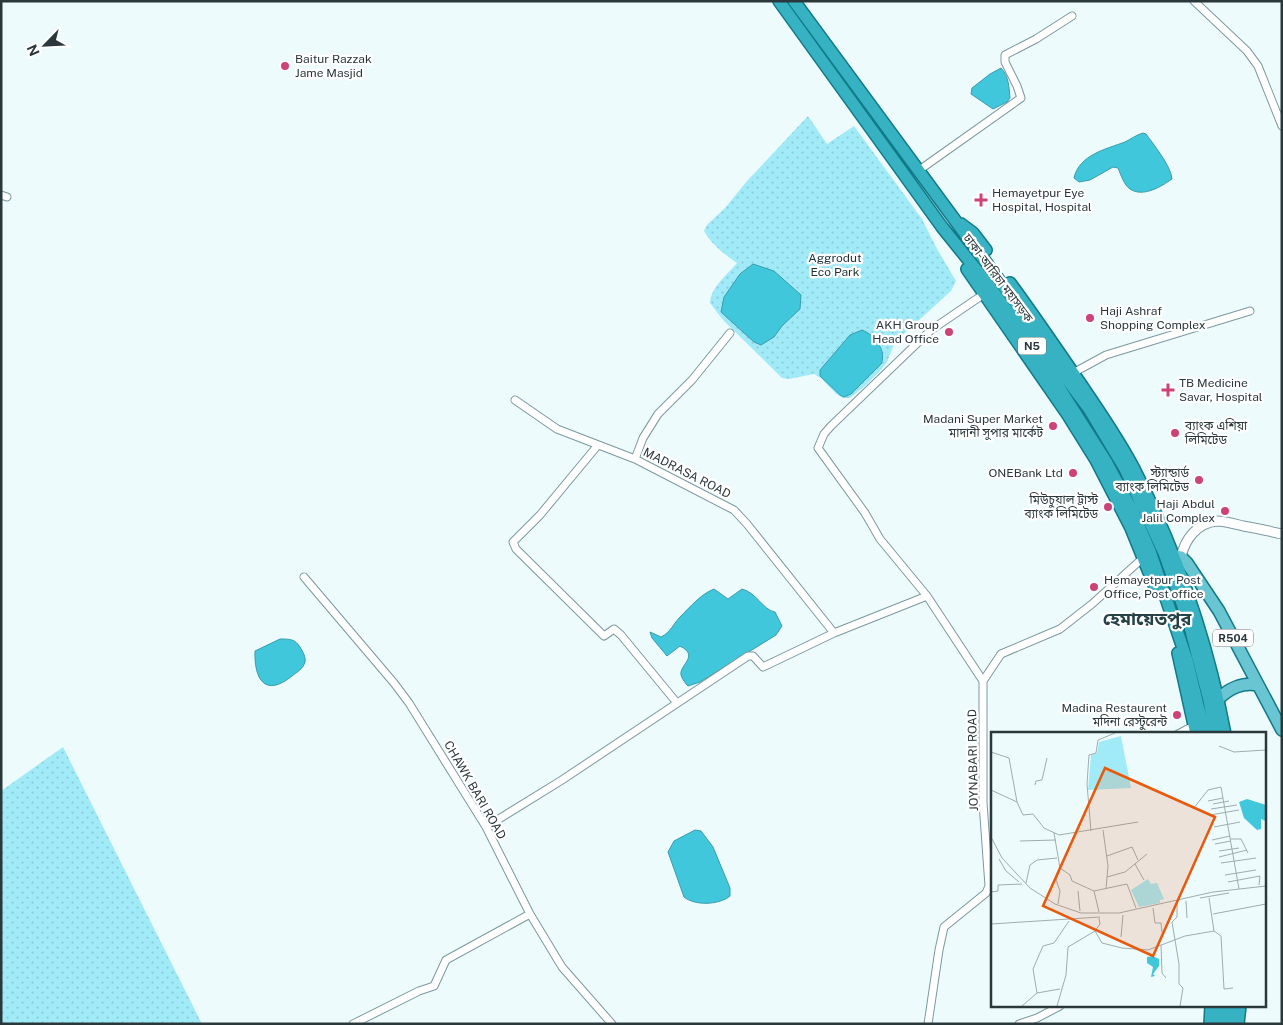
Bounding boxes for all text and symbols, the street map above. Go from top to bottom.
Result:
north arrow [20,20,70,70]
text: N [24,42,43,59]
place label: Baitur Razzak Jame Masjid [295,52,372,80]
marker: Baitur Razzak Jame Masjid [279,60,291,72]
place label: Hemayetpur Eye Hospital, Hospital [992,186,1092,214]
marker: Hemayetpur Eye Hospital, Hospital [974,193,988,207]
street label: ঢাকা-আরিচা মহাসড়ক [960,230,1037,325]
park label: Aggrodut Eco Park [808,251,862,279]
place label: Haji Ashraf Shopping Complex [1100,304,1206,332]
marker: Haji Ashraf Shopping Complex [1084,312,1096,324]
place label: AKH Group Head Office [872,318,939,346]
marker: AKH Group Head Office [943,326,955,338]
road number: N5 [1018,338,1046,354]
place label: TB Medicine Savar, Hospital [1179,376,1263,404]
marker: TB Medicine Savar, Hospital [1161,383,1175,397]
place label: Madani Super Market মাদানী সুপার মার্কেট [923,412,1043,441]
place label: ব্যাংক এশিয়া লিমিটেড [1184,418,1248,447]
marker: Madani Super Market মাদানী সুপার মার্কেট [1047,420,1059,432]
marker: ব্যাংক এশিয়া লিমিটেড [1169,427,1181,439]
street label: MADRASA ROAD [641,445,733,501]
place label: স্ট্যান্ডার্ড ব্যাংক লিমিটেড [1115,465,1189,494]
place label: ONEBank Ltd [988,466,1063,480]
marker: ONEBank Ltd [1067,467,1079,479]
marker: স্ট্যান্ডার্ড ব্যাংক লিমিটেড [1193,474,1205,486]
place label: মিউচুয়াল ট্রাস্ট ব্যাংক লিমিটেড [1024,492,1099,521]
place label: Haji Abdul Jalil Complex [1141,497,1215,525]
marker: মিউচুয়াল ট্রাস্ট ব্যাংক লিমিটেড [1102,501,1114,513]
marker: Haji Abdul Jalil Complex [1219,505,1231,517]
place label: Hemayetpur Post Office, Post office [1104,573,1204,601]
marker: Hemayetpur Post Office, Post office [1088,581,1100,593]
district label: হেমায়েতপুর [1103,608,1192,630]
road number: R504 [1213,630,1253,646]
place label: Madina Restaurent মদিনা রেস্টুরেন্ট [1061,701,1168,731]
street label: JOYNABARI ROAD [965,709,981,811]
marker: Madina Restaurent মদিনা রেস্টুরেন্ট [1171,709,1183,721]
inset map [991,732,1266,1008]
street label: CHAWK BARI ROAD [441,738,509,842]

